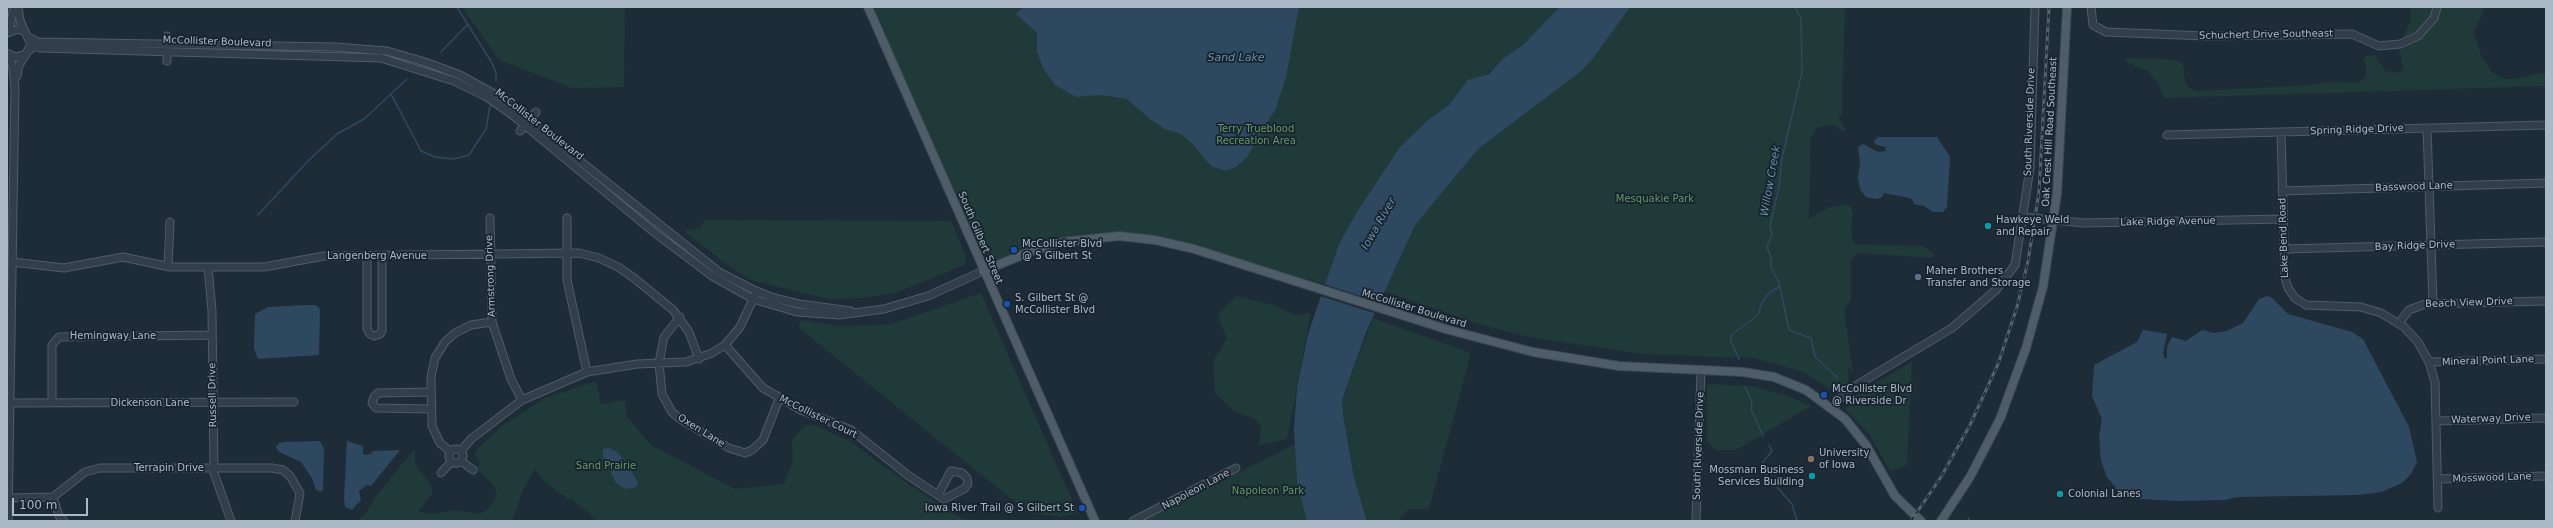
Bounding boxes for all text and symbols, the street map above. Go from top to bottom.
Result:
street label: Schuchert Drive Southeast [2199,28,2333,42]
street label: McCollister Boulevard [162,34,272,50]
water label: Sand Lake [1207,51,1265,65]
street label: Oak Crest Hill Road Southeast [2040,57,2060,207]
street label: South Riverside Drive [2022,68,2038,176]
street label: McCollister Boulevard [492,87,586,163]
street label: Spring Ridge Drive [2310,122,2404,138]
park label: Terry Trueblood Recreation Area [1216,123,1296,146]
water label: Willow Creek [1758,145,1784,217]
street label: Basswood Lane [2375,180,2453,194]
street label: South Gilbert Street [955,190,1005,286]
park label: Mesquakie Park [1616,193,1694,205]
water label: Iowa River [1359,196,1399,252]
street label: Lake Bend Road [2277,198,2291,278]
place label: Hawkeye Weld and Repair [1996,214,2069,238]
street label: Lake Ridge Avenue [2120,215,2216,229]
marker: Hawkeye Weld and Repair [1983,221,1993,231]
street label: Armstrong Drive [484,235,498,317]
place label: McCollister Blvd @ S Gilbert St [1022,238,1102,262]
street label: Bay Ridge Drive [2375,239,2455,253]
marker: McCollister Blvd @ S Gilbert St [1009,245,1019,255]
street label: Langenberg Avenue [327,250,427,262]
place label: Maher Brothers Transfer and Storage [1926,265,2031,288]
marker: Maher Brothers Transfer and Storage [1913,272,1923,282]
street label: McCollister Boulevard [1360,287,1468,331]
place label: S. Gilbert St @ McCollister Blvd [1015,292,1095,316]
street label: Beach View Drive [2425,295,2513,311]
marker: S. Gilbert St @ McCollister Blvd [1002,299,1012,309]
street label: Hemingway Lane [70,330,156,342]
street label: Mineral Point Lane [2442,353,2534,369]
street label: Russell Drive [206,362,220,428]
place label: McCollister Blvd @ Riverside Dr [1832,383,1912,406]
marker: McCollister Blvd @ Riverside Dr [1819,390,1829,400]
street label: South Riverside Drive [1691,392,1707,500]
street label: McCollister Court [777,393,859,441]
street label: Dickenson Lane [111,397,189,409]
street label: Oxen Lane [675,412,727,450]
street label: Waterway Drive [2451,412,2531,426]
place label: University of Iowa [1819,447,1869,470]
marker: University of Iowa [1806,454,1816,464]
park label: Sand Prairie [576,460,636,472]
street label: Terrapin Drive [134,462,204,474]
place label: Mossman Business Services Building [1709,464,1804,488]
street label: Napoleon Lane [1160,467,1232,513]
marker: Mossman Business Services Building [1807,471,1817,481]
street label: Mosswood Lane [2452,471,2532,485]
park label: Napoleon Park [1232,485,1304,497]
place label: Colonial Lanes [2068,488,2141,500]
marker: Colonial Lanes [2055,489,2065,499]
scale bar [14,490,90,516]
text: 100 m [19,498,57,512]
place label: Iowa River Trail @ S Gilbert St [925,502,1074,514]
marker: Iowa River Trail @ S Gilbert St [1077,503,1087,513]

